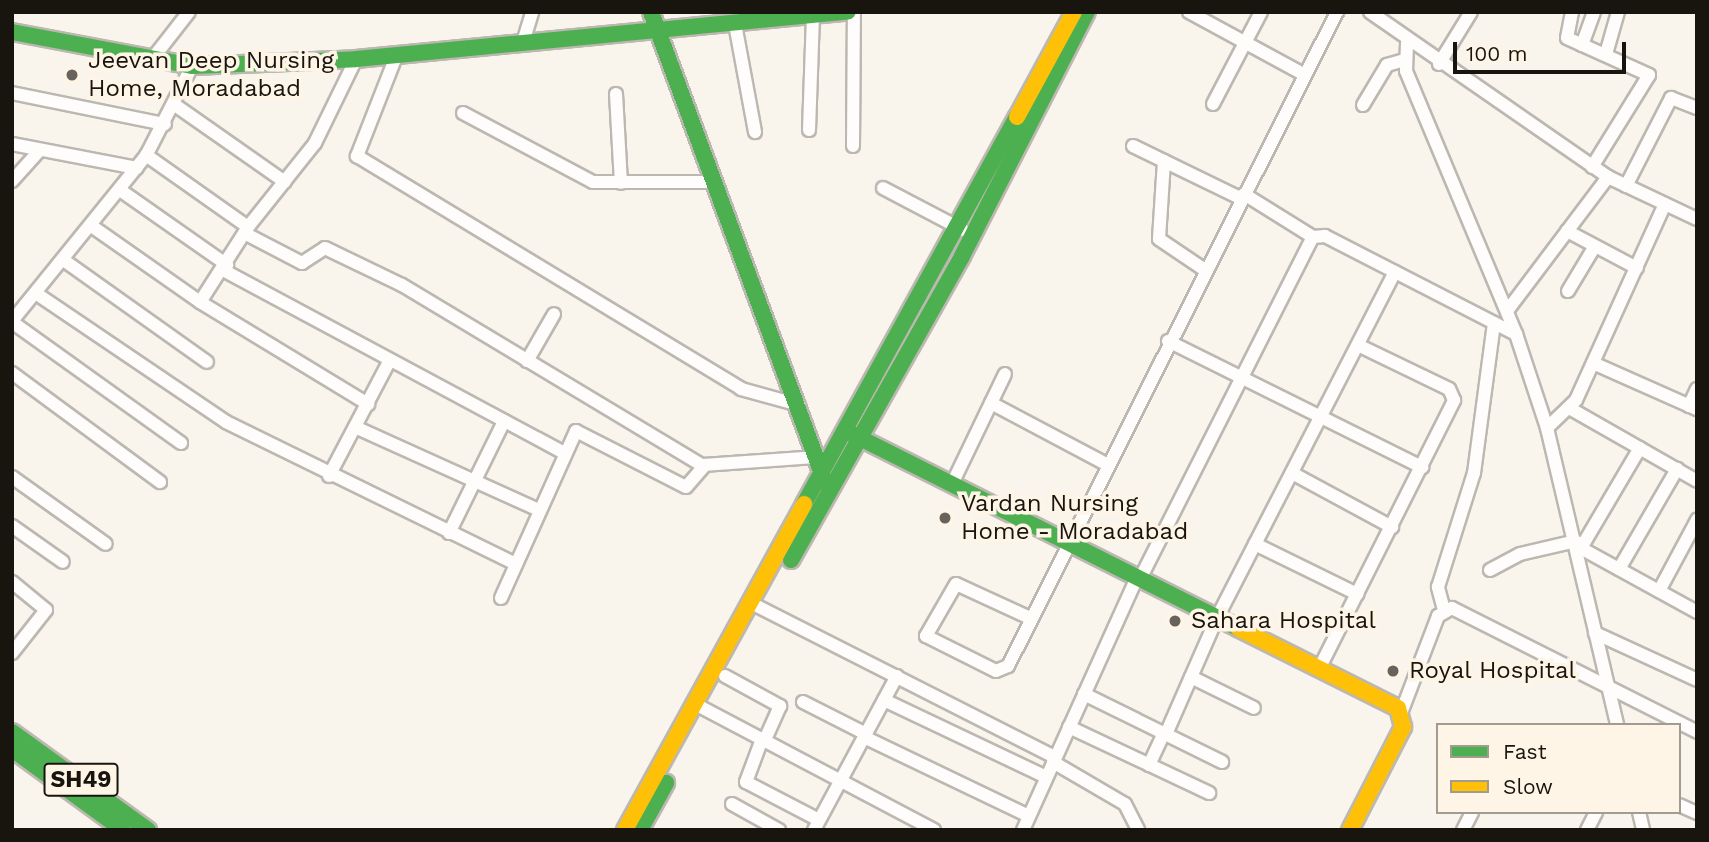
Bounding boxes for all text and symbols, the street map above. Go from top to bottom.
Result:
scale bar [1457,28,1630,72]
text: 100 m [1466,41,1528,66]
place label: Jeevan Deep Nursing Home, Moradabad [88,47,334,103]
marker: Jeevan Deep Nursing Home, Moradabad [62,65,82,85]
place label: Vardan Nursing Home - Moradabad [961,490,1188,546]
marker: Vardan Nursing Home - Moradabad [935,508,955,528]
place label: Sahara Hospital [1191,607,1376,635]
marker: Sahara Hospital [1165,611,1185,631]
place label: Royal Hospital [1409,657,1577,685]
marker: Royal Hospital [1383,661,1403,681]
legend [1436,723,1681,814]
text: Fast [1503,739,1547,764]
road number: SH49 [42,760,119,800]
text: Slow [1503,774,1553,799]

